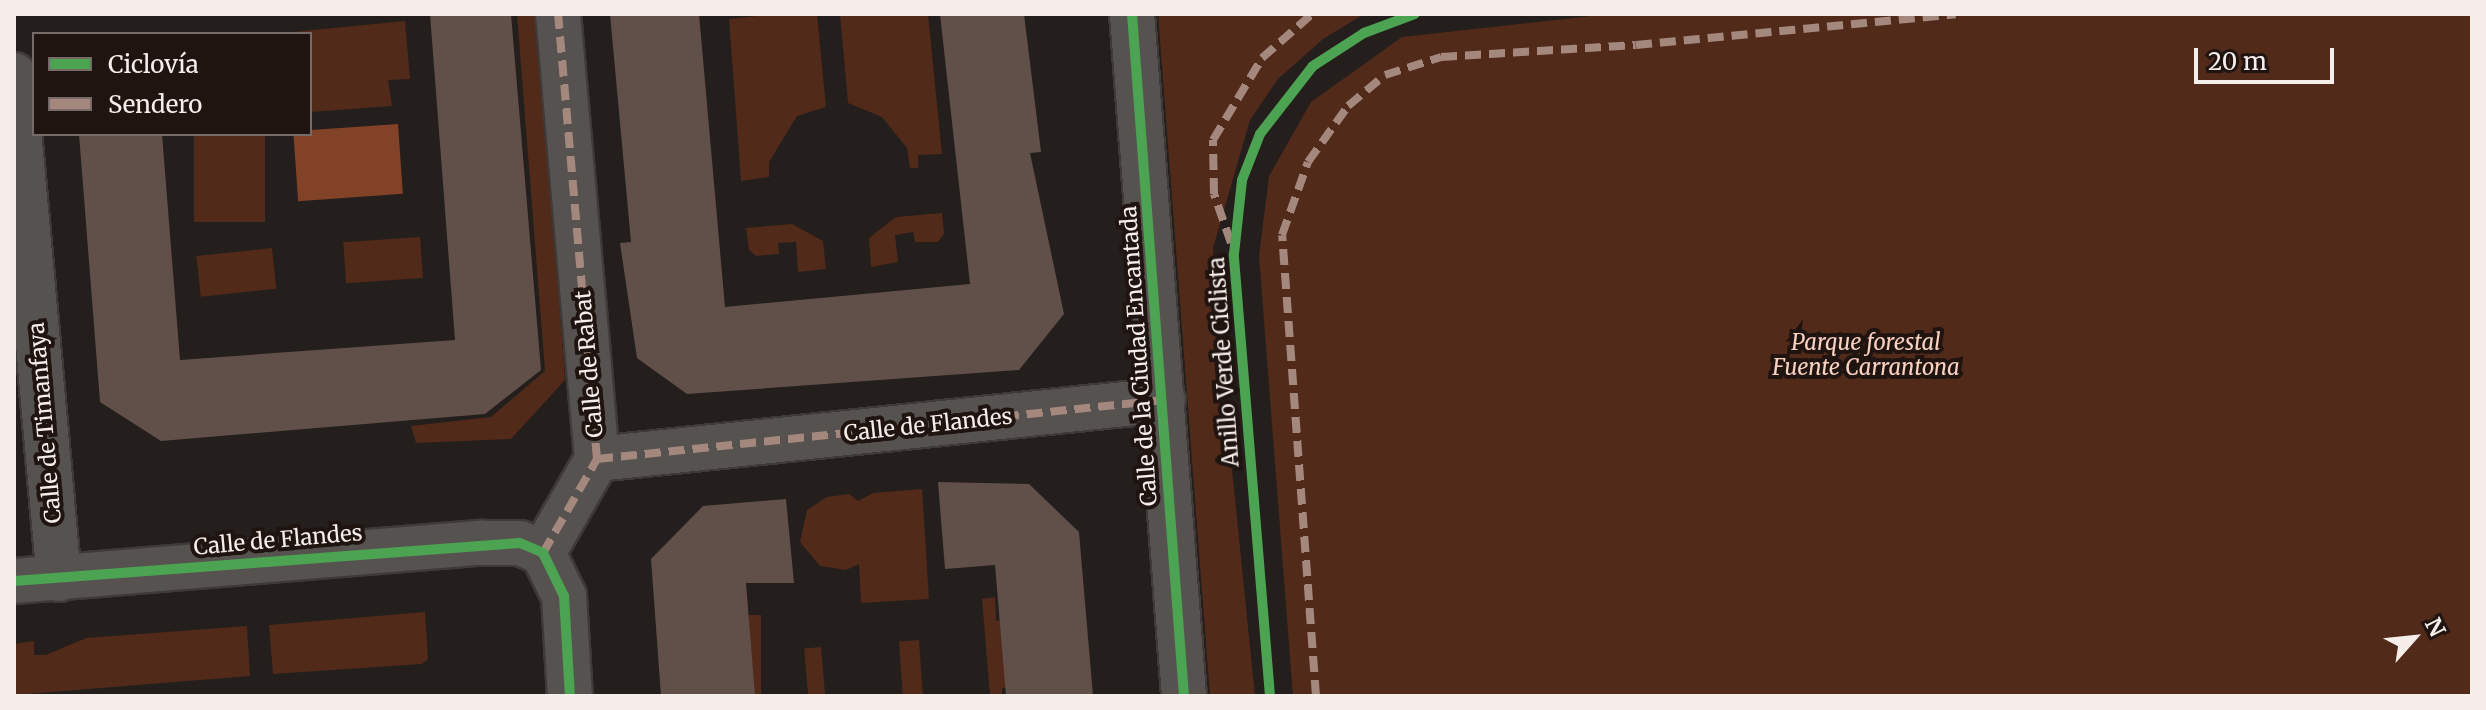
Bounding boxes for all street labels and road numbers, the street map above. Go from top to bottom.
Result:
street label: Calle de la Ciudad Encantada [1115,205,1163,507]
street label: Anillo Verde Ciclista [1203,256,1245,468]
street label: Calle de Rabat [569,289,609,439]
street label: Calle de Timanfaya [23,321,67,525]
street label: Calle de Flandes [842,403,1014,447]
street label: Calle de Flandes [192,519,364,561]

